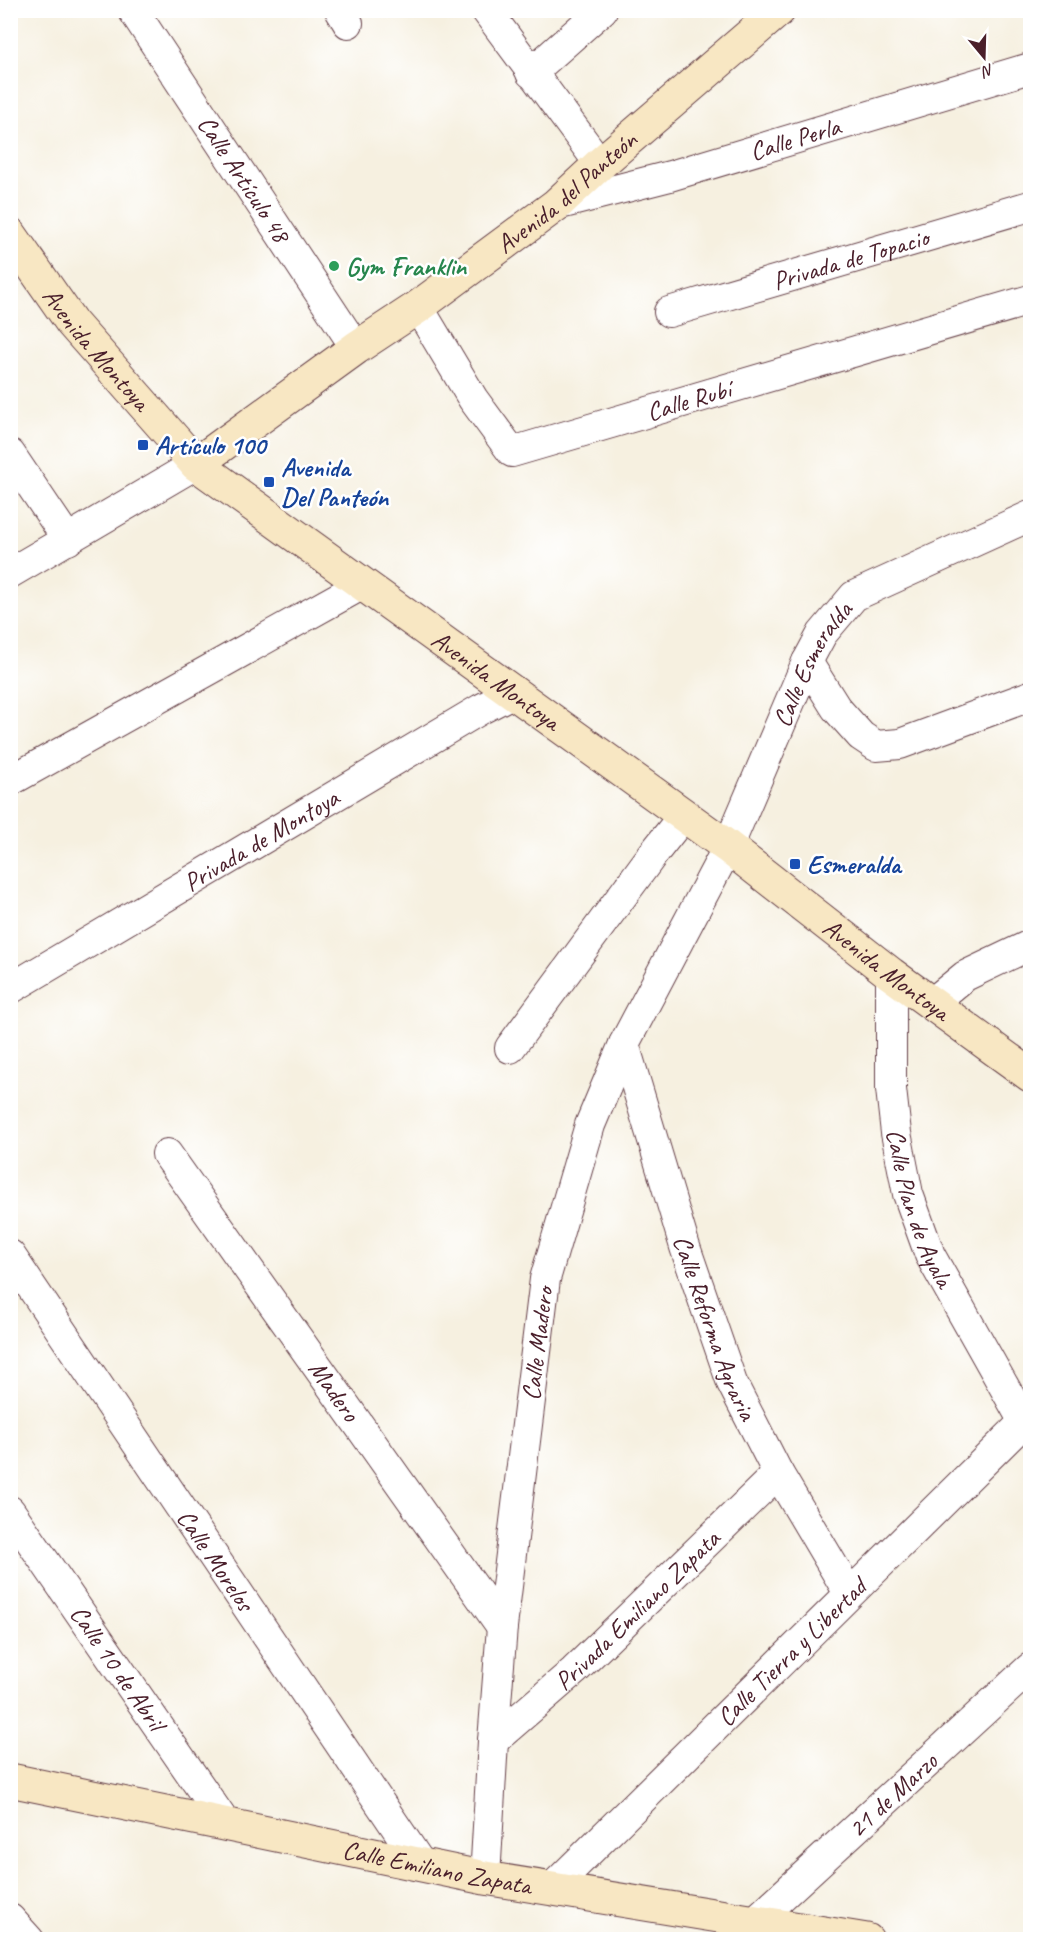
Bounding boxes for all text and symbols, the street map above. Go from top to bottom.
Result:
north arrow [954,27,1014,87]
text: N [978,59,996,82]
street label: Calle Artículo 48 [190,109,299,251]
street label: Calle Perla [746,109,846,168]
street label: Avenida del Panteón [490,123,645,261]
street label: Privada de Topacio [769,220,935,298]
place label: Gym Franklin [346,250,467,283]
marker: Gym Franklin [327,259,341,273]
street label: Avenida Montoya [35,281,159,419]
street label: Calle Rubí [643,371,740,429]
place label: Artículo 100 [155,429,268,462]
marker: Artículo 100 [136,438,150,452]
place label: Avenida Del Panteón [281,451,389,514]
marker: Avenida Del Panteón [262,475,276,489]
street label: Calle Esmeralda [765,593,861,732]
street label: Avenida Montoya [425,623,568,739]
street label: Privada de Montoya [178,780,346,899]
place label: Esmeralda [807,848,903,881]
marker: Esmeralda [788,857,802,871]
street label: Avenida Montoya [816,911,958,1030]
street label: Calle Plan de Ayala [879,1126,962,1295]
street label: Calle Reforma Agraria [665,1232,765,1427]
street label: Calle Madero [514,1282,561,1402]
street label: Madero [301,1354,368,1429]
street label: Calle Morelos [169,1503,263,1619]
street label: Privada Emiliano Zapata [548,1521,728,1697]
street label: Calle Tierra y Libertad [710,1568,876,1733]
street label: Calle 10 de Abril [63,1599,175,1741]
street label: 21 de Marzo [841,1744,946,1845]
street label: Calle Emiliano Zapata [340,1833,536,1903]

